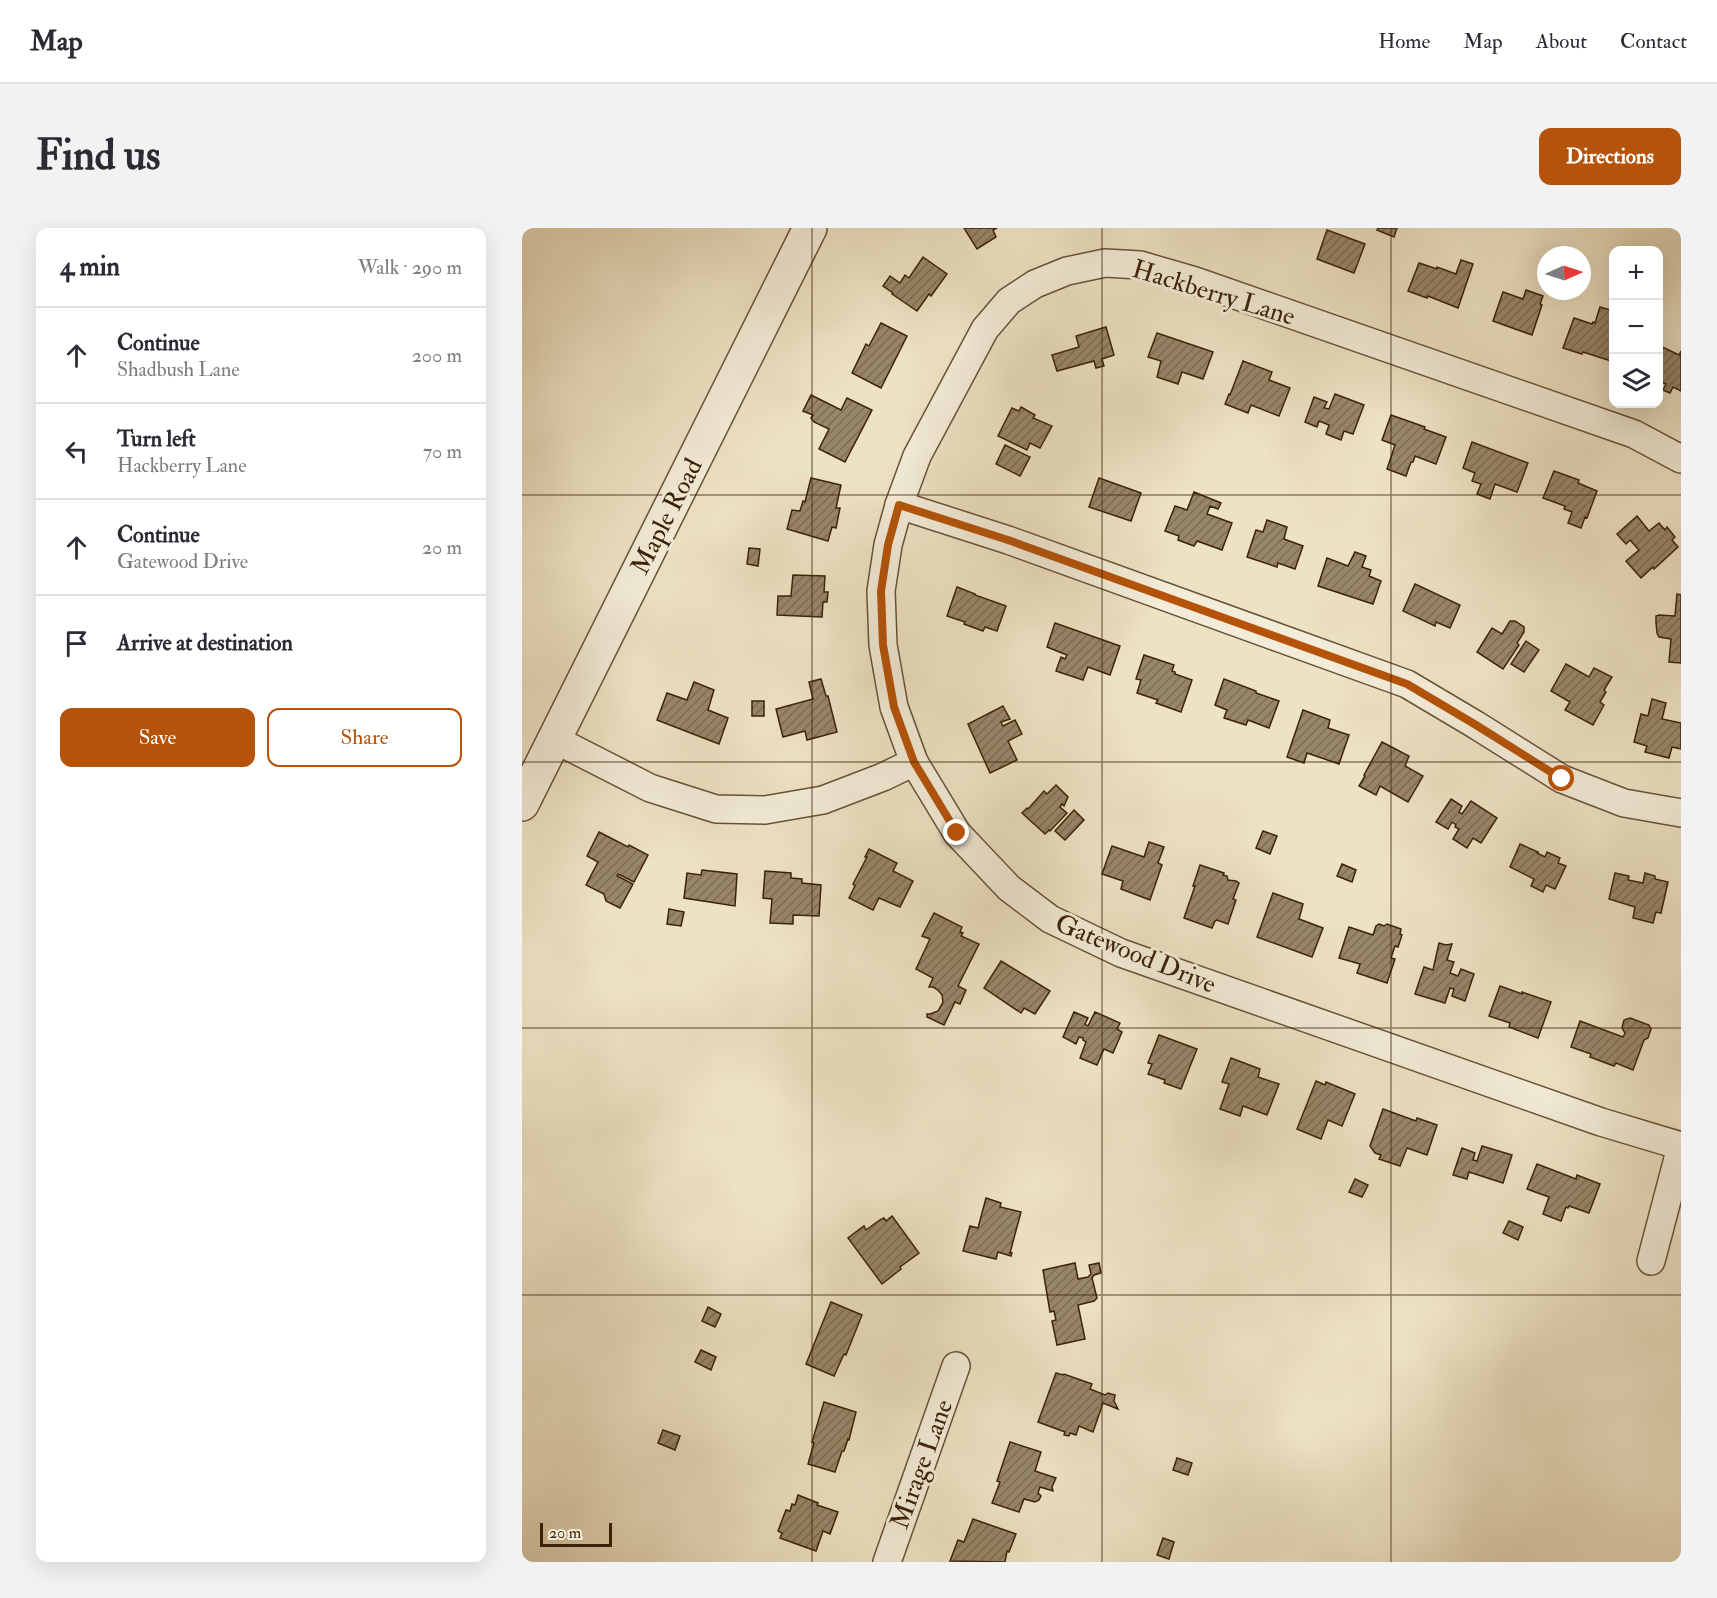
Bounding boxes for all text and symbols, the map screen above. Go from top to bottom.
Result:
text: Map [30,24,83,59]
text: Home [1378,28,1430,55]
text: Map [1463,28,1503,55]
text: About [1536,28,1587,55]
text: Contact [1620,28,1687,55]
button: Directions [1539,128,1681,185]
text: Find us [36,130,160,182]
north arrow [1537,246,1591,300]
map controls [1609,246,1663,408]
button: + [1609,246,1663,300]
text: 4 min [60,251,120,283]
street label: Hackberry Lane [1129,253,1299,333]
text: Walk · 290 m [358,255,462,280]
button: − [1609,300,1663,354]
text: Continue [117,329,200,357]
icon: ahead [60,339,93,372]
text: 200 m [412,343,462,368]
button: layers [1609,354,1663,408]
text: Shadbush Lane [117,357,240,382]
text: Turn left [117,425,196,453]
icon: left [60,435,93,468]
text: 70 m [423,439,462,464]
text: Hackberry Lane [117,453,247,478]
street label: Maple Road [624,453,711,580]
text: Continue [117,521,200,549]
icon: ahead [60,531,93,564]
text: 20 m [422,535,462,560]
text: Gatewood Drive [117,549,248,574]
icon: arrive [60,627,93,660]
text: Arrive at destination [117,629,293,657]
button: Save [60,708,255,767]
button: Share [267,708,462,767]
route start [1548,765,1574,791]
route end [943,819,969,845]
street label: Gatewood Drive [1051,907,1221,1001]
street label: Mirage Lane [884,1395,960,1533]
scale bar [540,1520,612,1548]
text: 20 m [549,1523,581,1543]

